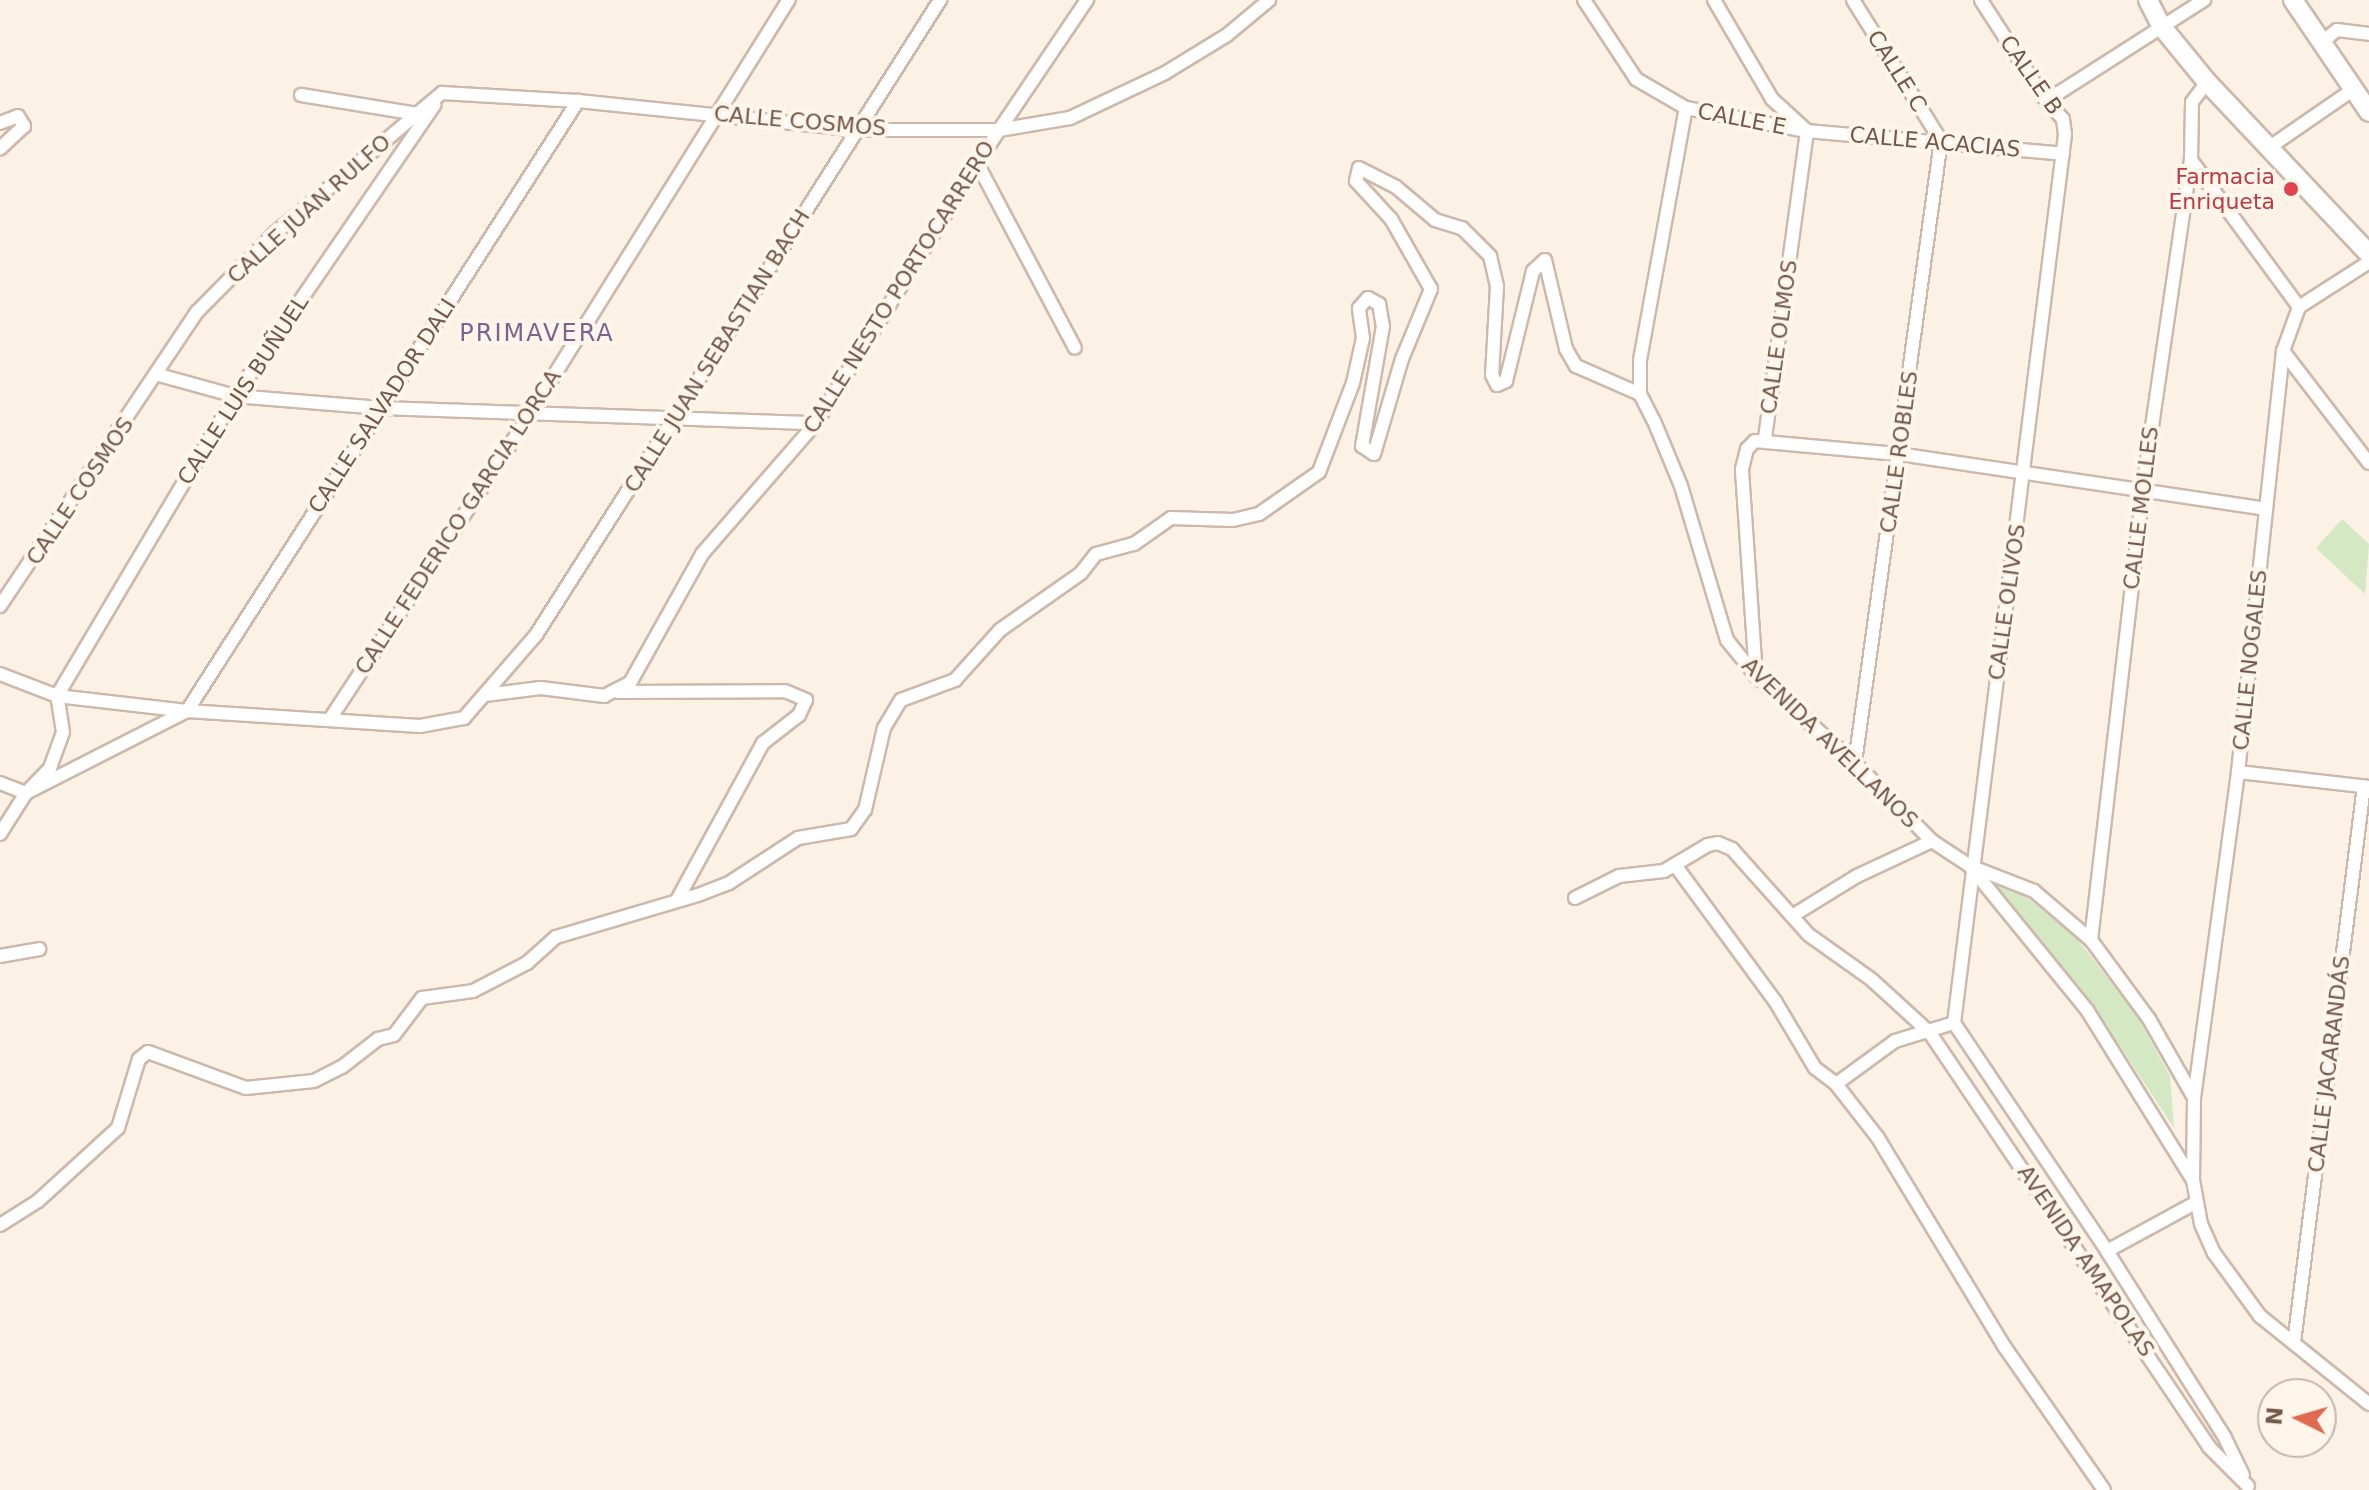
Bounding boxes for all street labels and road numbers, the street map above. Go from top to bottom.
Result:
street label: CALLE C [1862,25,1932,117]
street label: CALLE B [1994,30,2068,120]
street label: CALLE E [1695,97,1789,141]
street label: CALLE COSMOS [713,100,887,142]
street label: CALLE ACACIAS [1848,121,2022,163]
street label: CALLE JUAN RULFO [222,129,396,289]
street label: CALLE NESTO PORTOCARRERO [798,136,1000,438]
street label: CALLE JUAN SEBASTIAN BACH [619,205,815,497]
street label: CALLE OLMOS [1755,258,1803,416]
street label: CALLE LUIS BUÑUEL [172,290,314,490]
street label: CALLE SALVADOR DALI [303,294,461,518]
street label: CALLE FEDERICO GARCIA LORCA [349,365,567,679]
street label: CALLE ROBLES [1875,369,1923,535]
street label: CALLE COSMOS [21,412,139,570]
street label: CALLE MOLLES [2118,425,2164,591]
street label: CALLE OLIVOS [1983,522,2031,682]
street label: CALLE NOGALES [2227,568,2273,752]
street label: AVENIDA AVELLANOS [1736,652,1924,834]
street label: CALLE JACARANDÁS [2303,954,2355,1174]
street label: AVENIDA AMAPOLAS [2012,1160,2160,1362]

